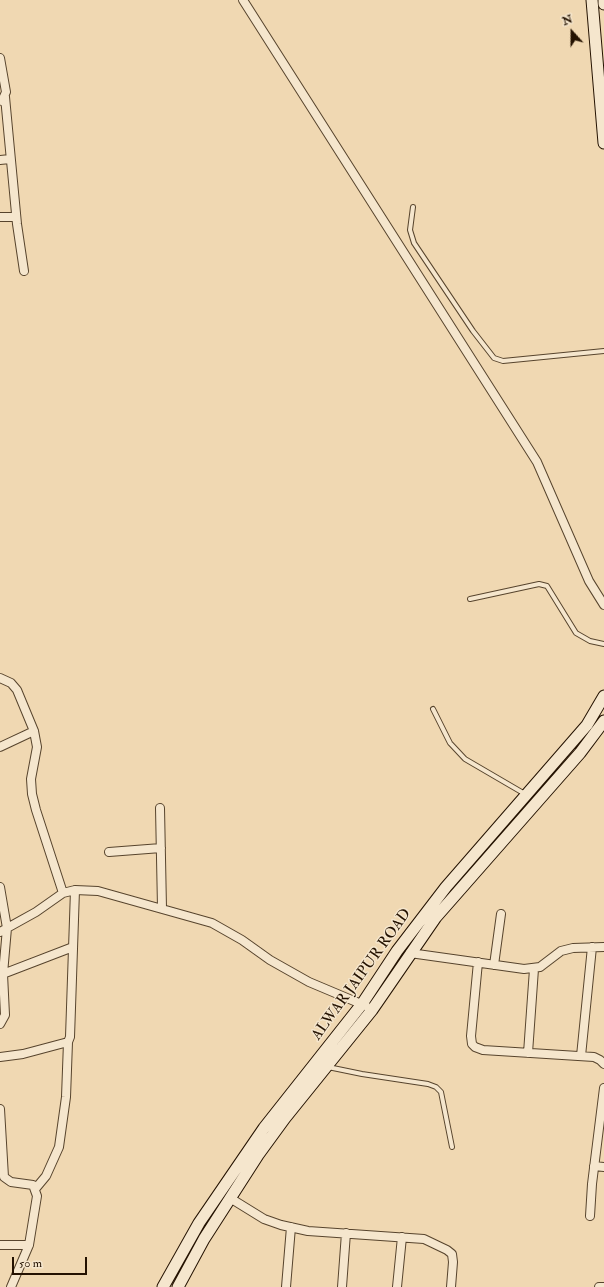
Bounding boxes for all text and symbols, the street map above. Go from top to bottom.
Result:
north arrow [552,12,592,52]
text: N [561,12,574,28]
street label: ALWAR JAIPUR ROAD [308,906,416,1044]
scale bar [14,1249,89,1275]
text: 50 m [19,1256,42,1271]

